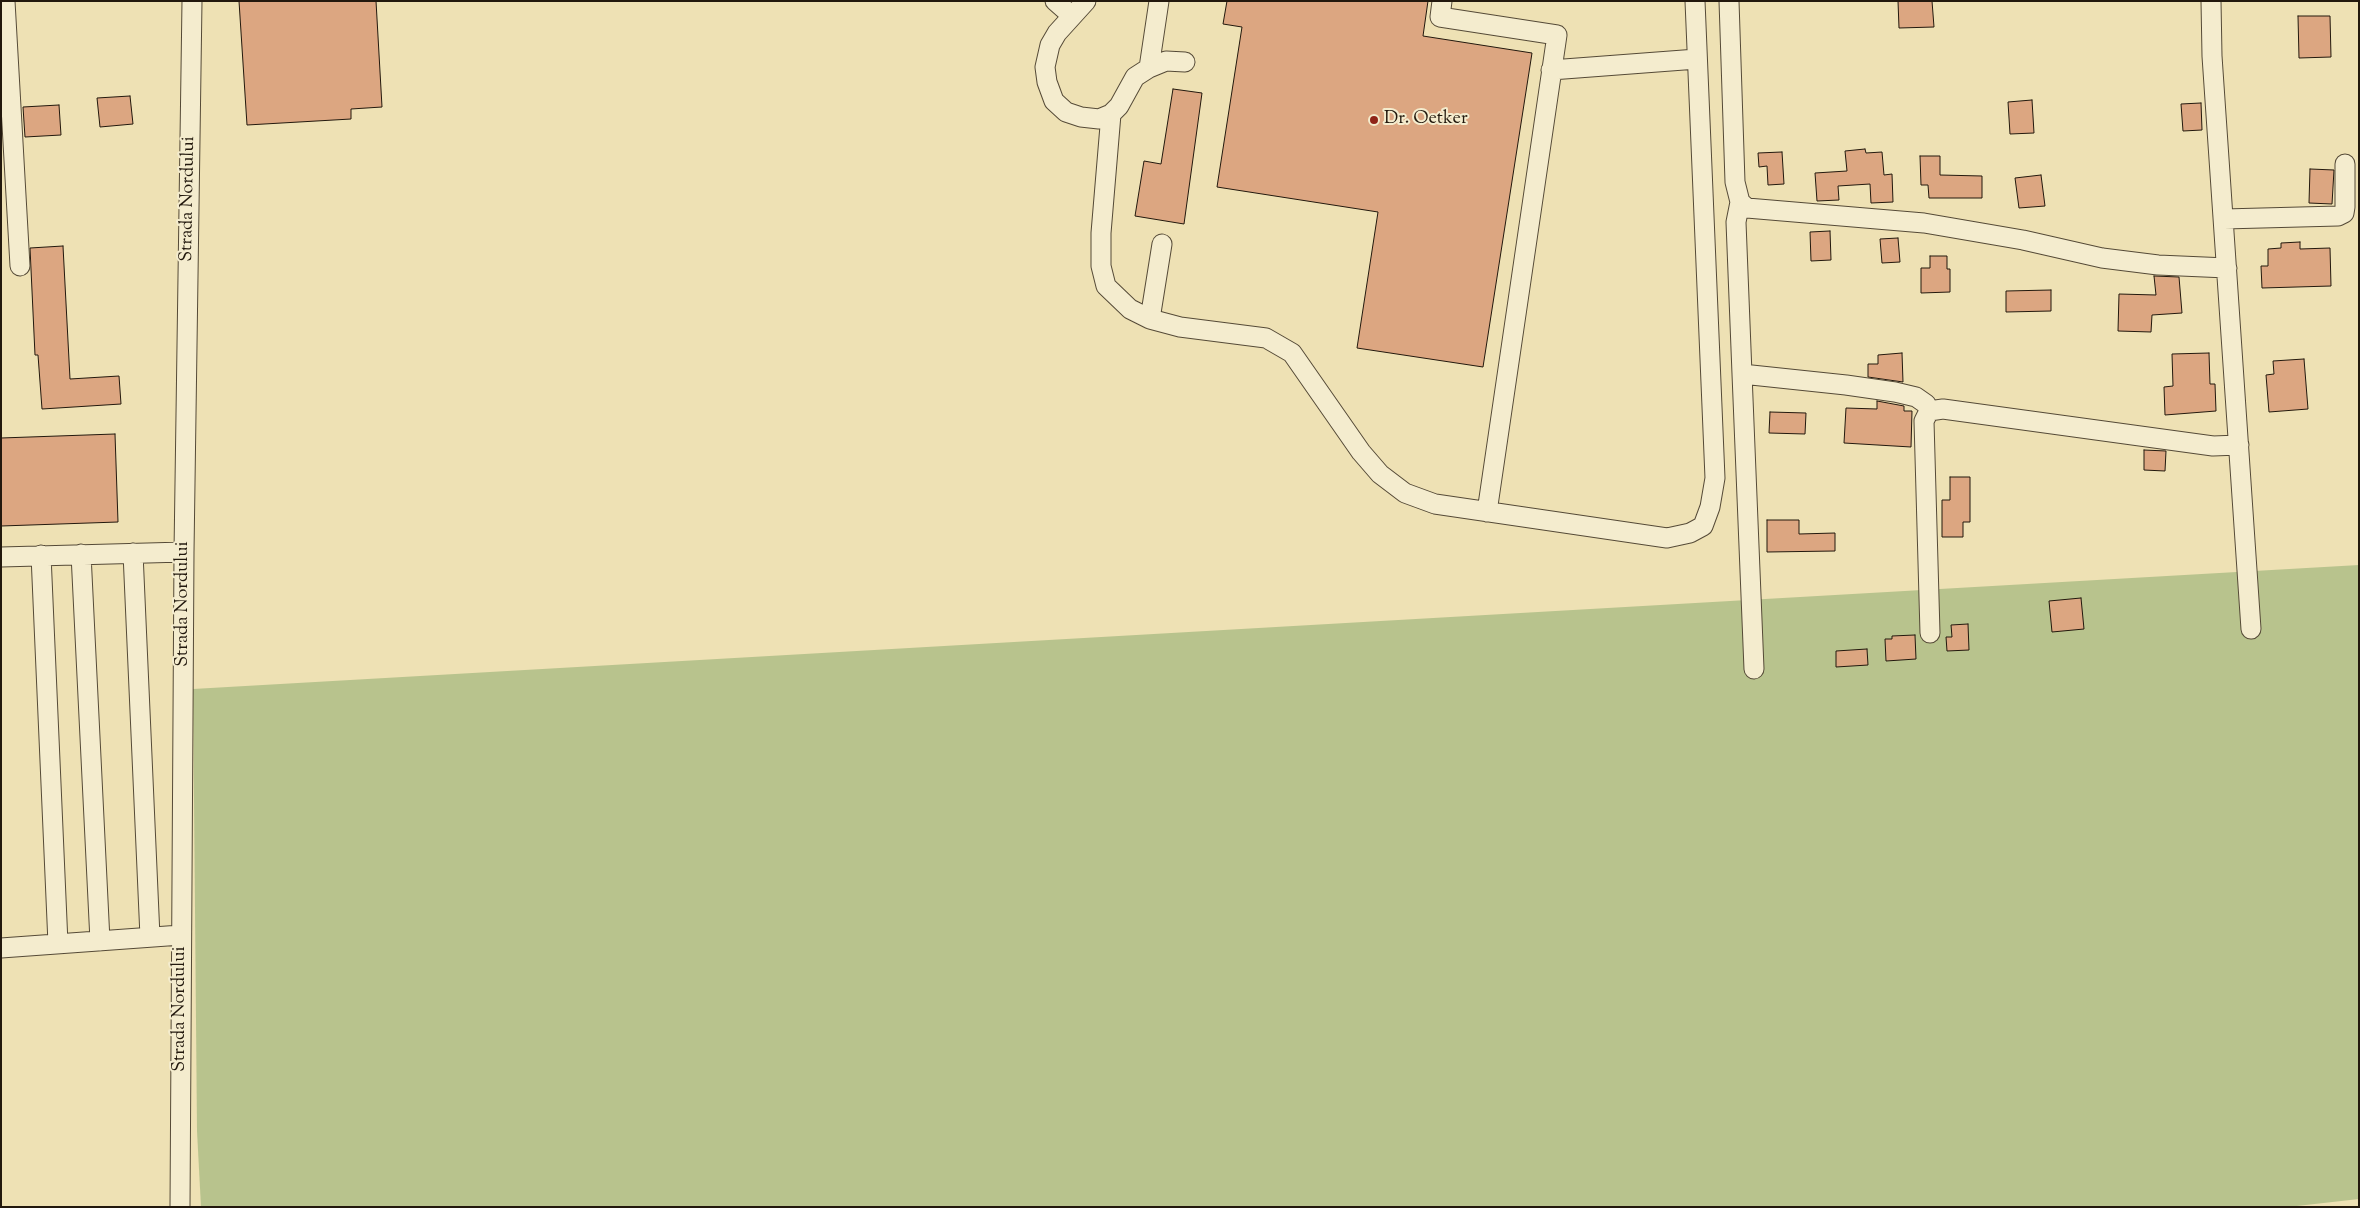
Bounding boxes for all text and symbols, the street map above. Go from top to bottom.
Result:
place label: Dr. Oetker [1384,109,1468,131]
marker: Dr. Oetker [1368,114,1380,126]
street label: Strada Nordului [177,136,201,262]
street label: Strada Nordului [173,541,195,667]
street label: Strada Nordului [170,946,192,1072]

